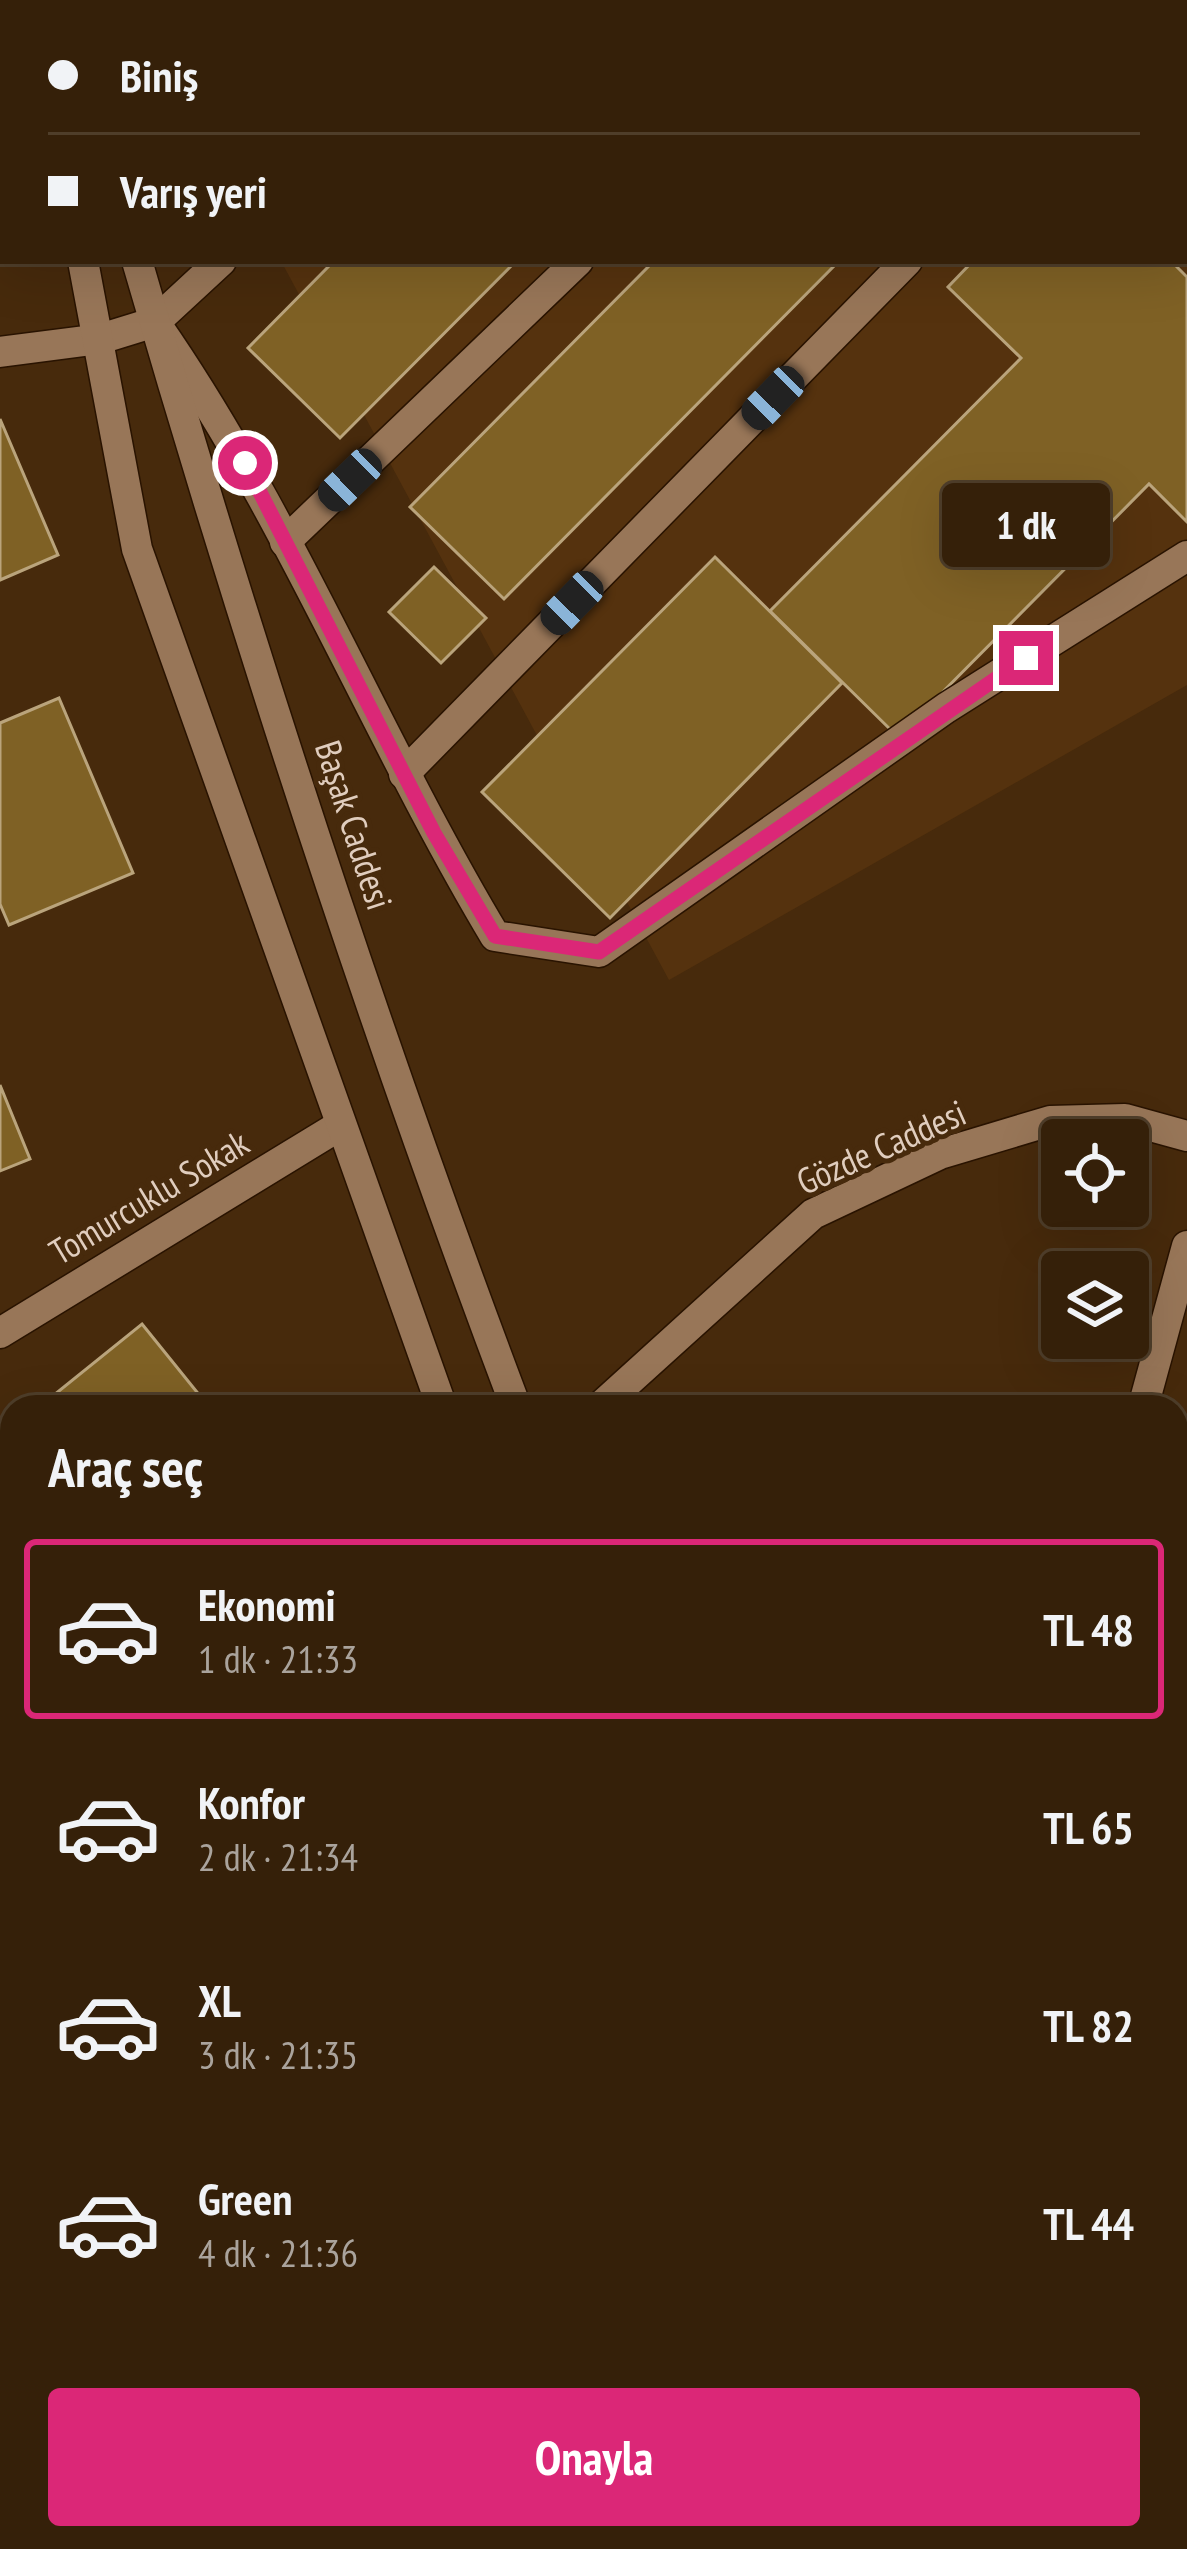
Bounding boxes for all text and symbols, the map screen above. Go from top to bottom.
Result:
text: Biniş [120,46,198,104]
text: Varış yeri [120,162,267,220]
car [735,360,811,436]
route start [218,436,272,490]
car [312,442,388,518]
callout: 1 dk [942,484,1110,568]
text: 1 dk [996,499,1056,550]
car [534,565,610,641]
route end [999,631,1053,685]
street label: Başak Caddesi [305,734,404,915]
street label: Gözde Caddesi [789,1088,973,1205]
street label: Tomurcuklu Sokak [41,1119,257,1274]
map controls [1041,1119,1149,1359]
button: locate [1041,1119,1149,1227]
button: layers [1041,1251,1149,1359]
text: Araç seç [48,1432,203,1502]
icon: car [54,1575,162,1683]
text: Ekonomi [198,1575,336,1633]
text: TL 48 [1043,1600,1134,1658]
text: 1 dk · 21:33 [198,1633,358,1684]
icon: car [54,1773,162,1881]
text: Konfor [198,1773,305,1831]
text: TL 65 [1043,1798,1134,1856]
text: 2 dk · 21:34 [198,1831,358,1882]
icon: car [54,1971,162,2079]
text: XL [198,1971,241,2029]
text: TL 82 [1043,1996,1134,2054]
text: 3 dk · 21:35 [198,2029,358,2080]
icon: car [54,2169,162,2277]
text: Green [198,2169,293,2227]
text: TL 44 [1043,2194,1134,2252]
text: 4 dk · 21:36 [198,2227,358,2278]
button: Onayla [48,2388,1140,2526]

